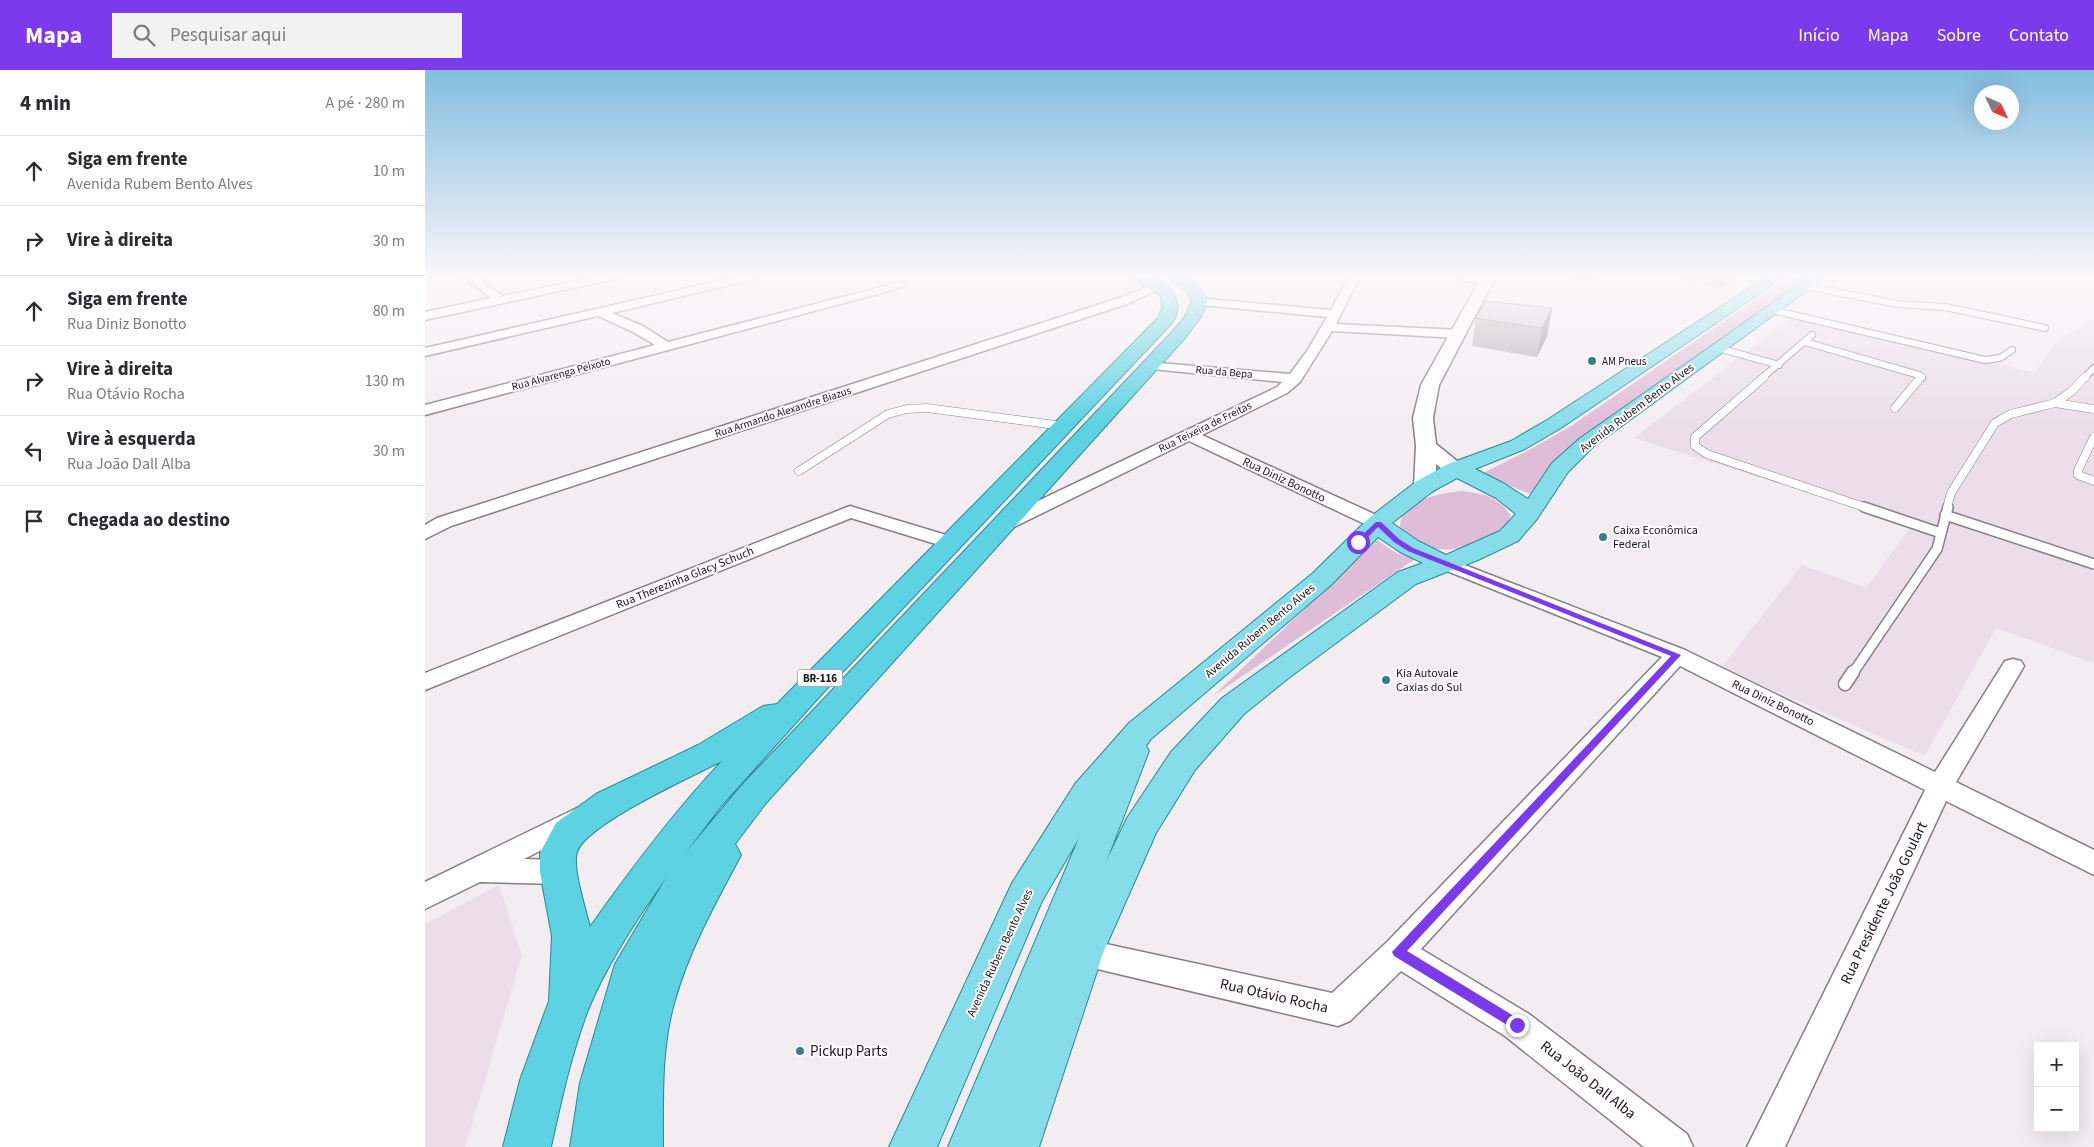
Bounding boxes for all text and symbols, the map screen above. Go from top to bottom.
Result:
search box [112,13,462,58]
text: Mapa [25,18,82,53]
icon: search [130,21,158,49]
text: Pesquisar aqui [170,22,286,49]
text: Início [1798,23,1840,48]
text: Mapa [1868,23,1909,48]
text: Sobre [1937,23,1981,48]
text: Contato [2009,23,2069,48]
north arrow [1974,85,2019,130]
text: 4 min [20,88,71,118]
text: A pé · 280 m [326,92,405,114]
text: Siga em frente [67,146,188,173]
icon: ahead [20,157,48,185]
text: 10 m [373,160,405,182]
text: Avenida Rubem Bento Alves [67,173,253,195]
icon: right [20,227,48,255]
text: Vire à direita [67,227,173,254]
text: 30 m [373,230,405,252]
text: Siga em frente [67,286,188,313]
icon: ahead [20,297,48,325]
text: 80 m [373,300,405,322]
text: Rua Diniz Bonotto [67,313,187,335]
street label: Rua Alvarenga Peixoto [510,354,612,394]
place label: AM Pneus [1602,354,1647,369]
marker: AM Pneus [1586,355,1598,367]
text: Vire à direita [67,356,173,383]
street label: Avenida Rubem Bento Alves [1576,359,1698,457]
street label: Rua da Bepa [1195,362,1253,382]
icon: right [20,367,48,395]
text: 130 m [365,370,405,392]
text: Rua Otávio Rocha [67,383,185,405]
street label: Rua Armando Alexandre Biazus [713,383,853,441]
street label: Rua Teixeira de Freitas [1156,398,1254,456]
text: Vire à esquerda [67,426,196,453]
icon: left [20,437,48,465]
text: 30 m [373,440,405,462]
text: Rua João Dall Alba [67,453,191,475]
street label: Rua Diniz Bonotto [1240,453,1328,507]
icon: arrive [20,507,48,535]
text: Chegada ao destino [67,507,230,534]
place label: Caixa Econômica Federal [1613,522,1698,553]
route start [1347,531,1370,554]
marker: Caixa Econômica Federal [1597,531,1609,543]
street label: Rua Therezinha Glacy Schuch [614,543,756,613]
street label: Avenida Rubem Bento Alves [1201,580,1319,682]
place label: Kia Autovale Caxias do Sul [1396,665,1462,696]
road number: BR-116 [797,670,843,686]
marker: Kia Autovale Caxias do Sul [1380,674,1392,686]
street label: Rua Diniz Bonotto [1729,676,1817,730]
street label: Rua Presidente João Goulart [1835,818,1933,988]
street label: Avenida Rubem Bento Alves [963,886,1037,1020]
street label: Rua Otávio Rocha [1218,973,1330,1019]
route end [1506,1014,1529,1037]
street label: Rua João Dall Alba [1536,1036,1640,1124]
place label: Pickup Parts [810,1041,888,1062]
map controls [2034,1042,2079,1132]
button: + [2034,1042,2079,1087]
marker: Pickup Parts [794,1045,806,1057]
button: − [2034,1087,2079,1132]

